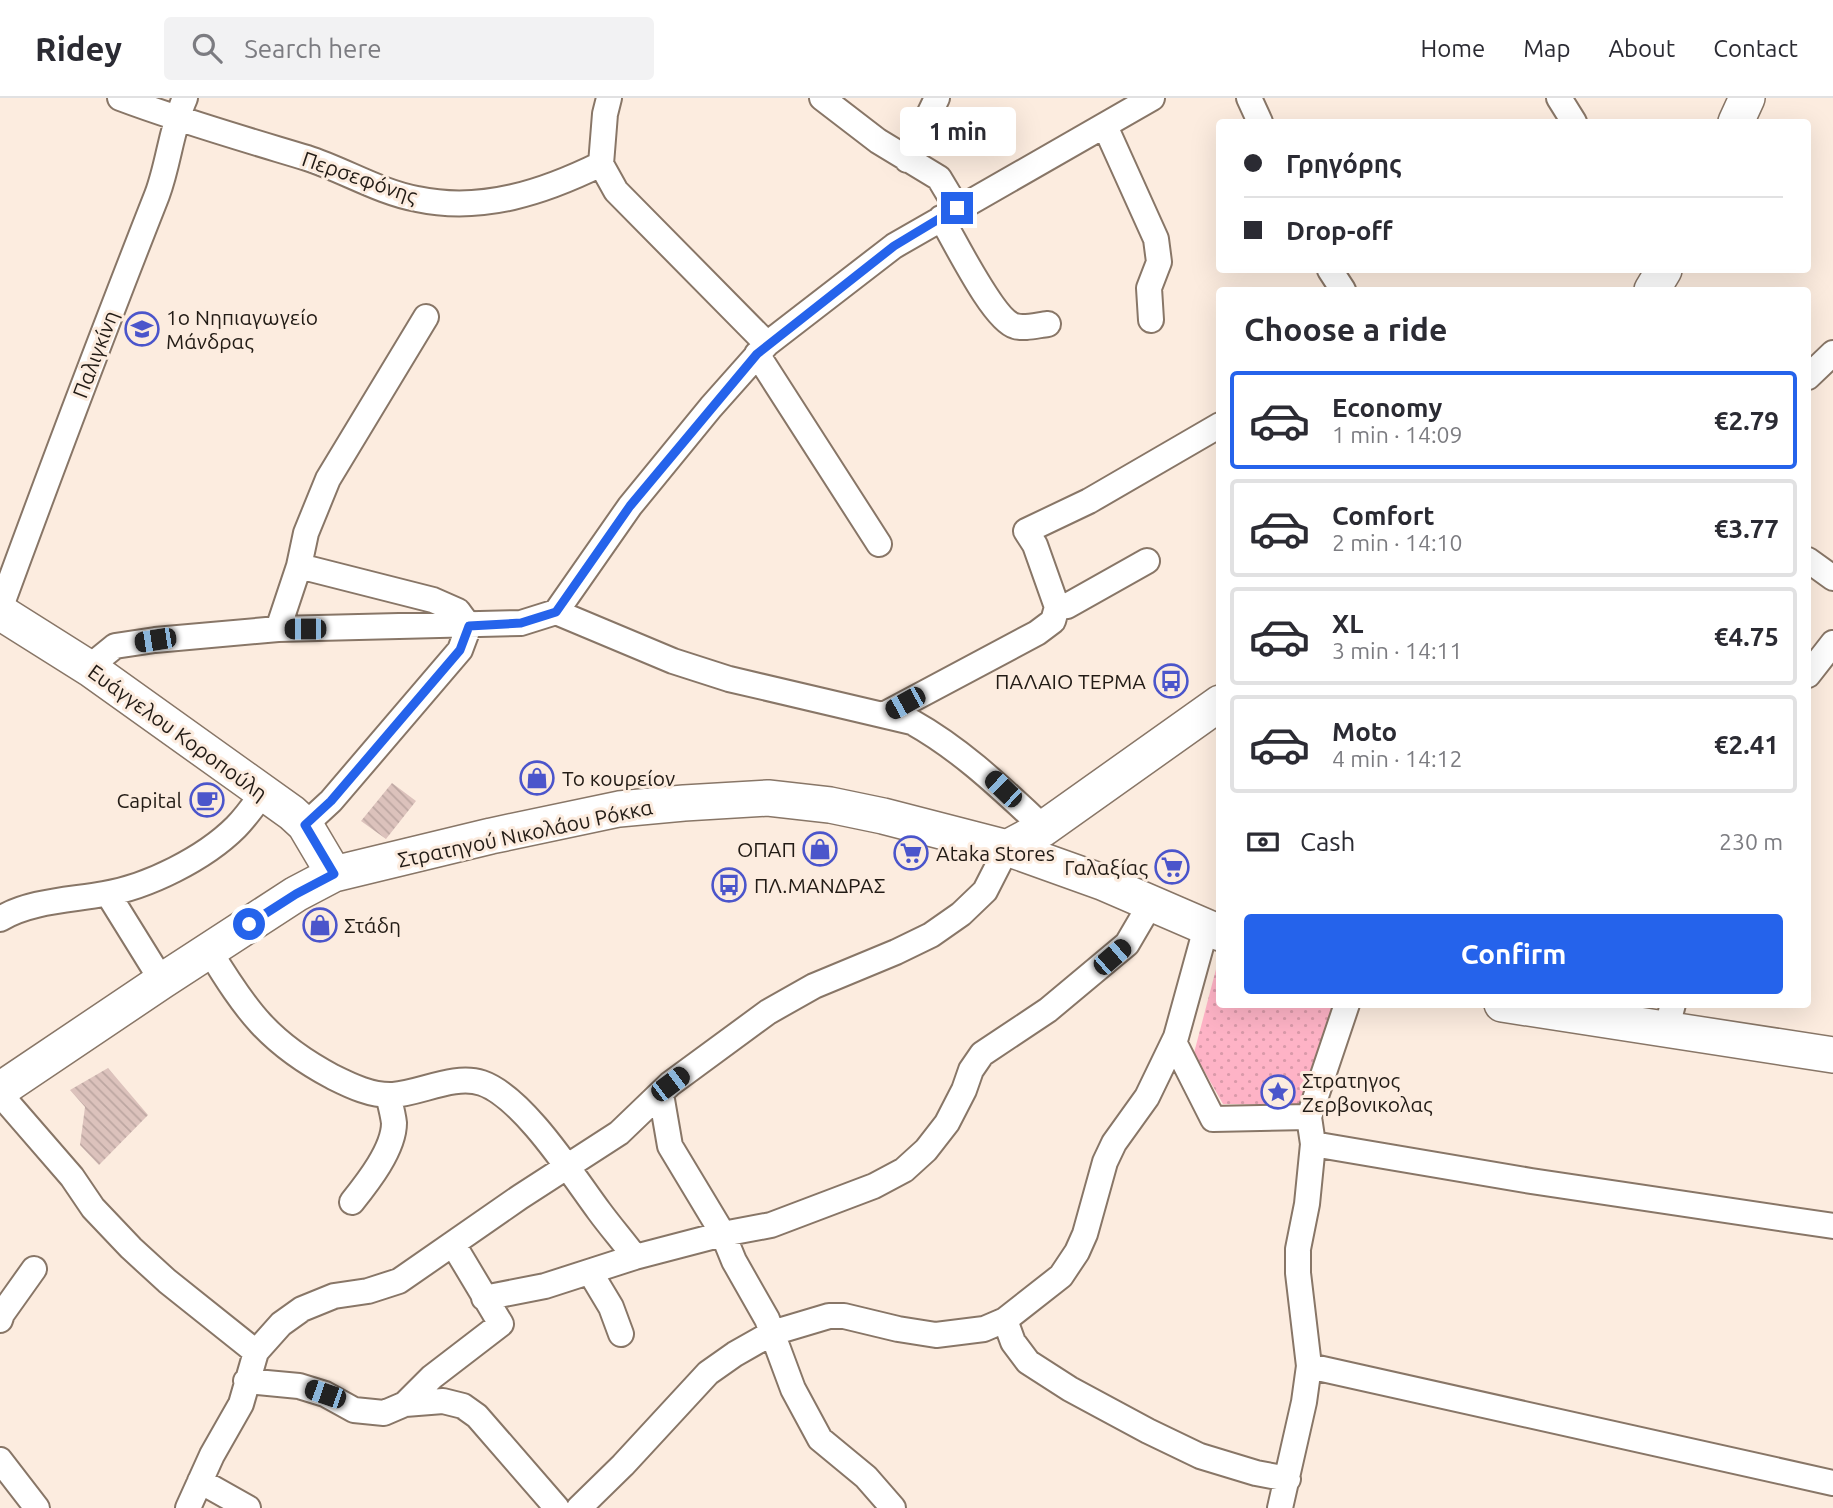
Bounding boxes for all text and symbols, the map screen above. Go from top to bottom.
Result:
search box [164,17,654,80]
icon: search [188,29,226,67]
text: Ridey [35,30,122,67]
text: Search here [244,34,382,63]
text: Home [1420,35,1485,62]
text: Map [1523,35,1570,62]
text: About [1608,35,1675,62]
text: Contact [1713,35,1798,62]
callout: 1 min [899,106,1015,155]
text: 1 min [929,119,987,144]
street label: Περσεφόνης [299,146,421,208]
text: Γρηγόρης [1286,149,1402,178]
route end [941,192,973,224]
text: Drop-off [1286,216,1393,245]
place label: 1ο Νηπιαγωγείο Μάνδρας [166,305,318,353]
street label: Παλιγκίνη [67,307,123,401]
school or university icon: 1ο Νηπιαγωγείο Μάνδρας [123,310,161,348]
text: Choose a ride [1244,311,1447,347]
icon: car [1248,389,1311,452]
text: Economy [1332,393,1442,422]
text: €2.79 [1714,406,1779,435]
text: 1 min · 14:09 [1332,422,1463,447]
icon: car [1248,497,1311,560]
text: Comfort [1332,501,1435,530]
text: €3.77 [1714,514,1779,543]
text: 2 min · 14:10 [1332,530,1463,555]
icon: car [1248,605,1311,668]
text: XL [1332,609,1363,638]
car [285,619,327,640]
text: €4.75 [1714,622,1779,651]
car [133,626,178,654]
text: 3 min · 14:11 [1332,638,1463,663]
street label: Ευάγγελου Κοροπούλη [84,659,272,805]
bus stop icon: ΠΑΛΑΙΟ ΤΕΡΜΑ [1152,662,1190,700]
place label: ΠΑΛΑΙΟ ΤΕΡΜΑ [995,669,1146,693]
car [882,684,929,722]
icon: car [1248,713,1311,776]
text: Moto [1332,717,1397,746]
text: €2.41 [1714,730,1779,759]
text: 4 min · 14:12 [1332,746,1463,771]
shop icon: Το κουρείον [518,759,556,797]
place label: Το κουρείον [562,766,675,790]
car [981,767,1026,811]
cafe icon: Capital [188,781,226,819]
place label: Capital [116,788,182,812]
street label: Στρατηγού Νικολάου Ρόκκα [395,794,655,872]
icon: cash [1244,823,1282,861]
text: Cash [1300,827,1355,856]
text: 230 m [1719,829,1783,854]
shop icon: ΟΠΑΠ [801,830,839,868]
supermarket icon: Ataka Stores [892,834,930,872]
place label: ΟΠΑΠ [737,837,796,861]
place label: Ataka Stores [936,841,1055,865]
supermarket icon: Γαλαξίας [1153,848,1191,886]
place label: Γαλαξίας [1064,855,1148,880]
bus stop icon: ΠΛ.ΜΑΝΔΡΑΣ [710,866,748,904]
place label: ΠΛ.ΜΑΝΔΡΑΣ [754,873,885,897]
shop icon: Στάδη [301,906,339,944]
route start [233,908,265,940]
place label: Στάδη [344,913,401,937]
button: Confirm [1244,914,1783,994]
car [1090,935,1135,979]
car [647,1063,694,1105]
place label: Στρατηγος Ζερβονικολας [1302,1068,1433,1116]
place icon: Στρατηγος Ζερβονικολας [1259,1073,1297,1111]
car [302,1377,349,1411]

